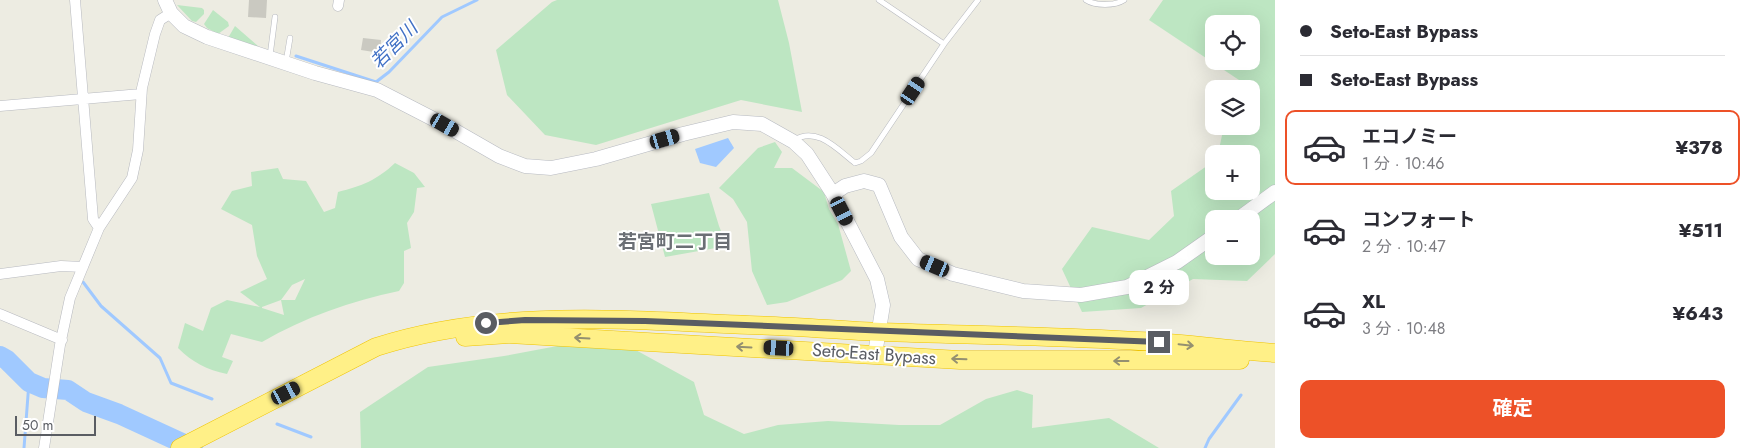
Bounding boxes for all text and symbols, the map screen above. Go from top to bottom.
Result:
water label: 若宮川 [364,14,425,75]
map controls [1205,15,1260,265]
button: locate [1205,15,1260,70]
text: Seto-East Bypass [1330,18,1478,45]
text: Seto-East Bypass [1330,66,1478,93]
car [898,74,927,108]
button: layers [1205,80,1260,135]
car [428,111,461,139]
text: エコノミー [1362,123,1457,150]
icon: car [1302,125,1347,170]
car [648,128,681,150]
text: ¥378 [1675,134,1723,161]
button: + [1205,145,1260,200]
text: 1 分 · 10:46 [1362,152,1445,175]
car [828,194,855,228]
text: コンフォート [1362,206,1475,233]
icon: car [1302,208,1347,253]
button: − [1205,210,1260,265]
text: ¥511 [1679,217,1723,244]
district label: 若宮町二丁目 [618,228,732,255]
text: 2 分 · 10:47 [1362,235,1446,258]
car [918,253,951,279]
callout: 2 分 [1129,270,1189,304]
text: 2 分 [1143,276,1175,299]
text: XL [1362,288,1385,315]
icon: car [1302,291,1347,336]
text: ¥643 [1673,300,1723,327]
route start [475,312,497,334]
text: 3 分 · 10:48 [1362,317,1446,340]
route end [1148,331,1170,353]
one-way arrow [574,333,590,342]
street label: Seto-East Bypass [811,337,937,371]
car [763,340,794,356]
one-way arrow [1178,340,1194,350]
one-way arrow [736,342,752,351]
one-way arrow [951,355,967,364]
one-way arrow [1114,356,1130,366]
car [269,380,302,406]
button: 確定 [1300,380,1725,438]
scale bar [15,413,96,436]
text: 50 m [22,415,53,435]

